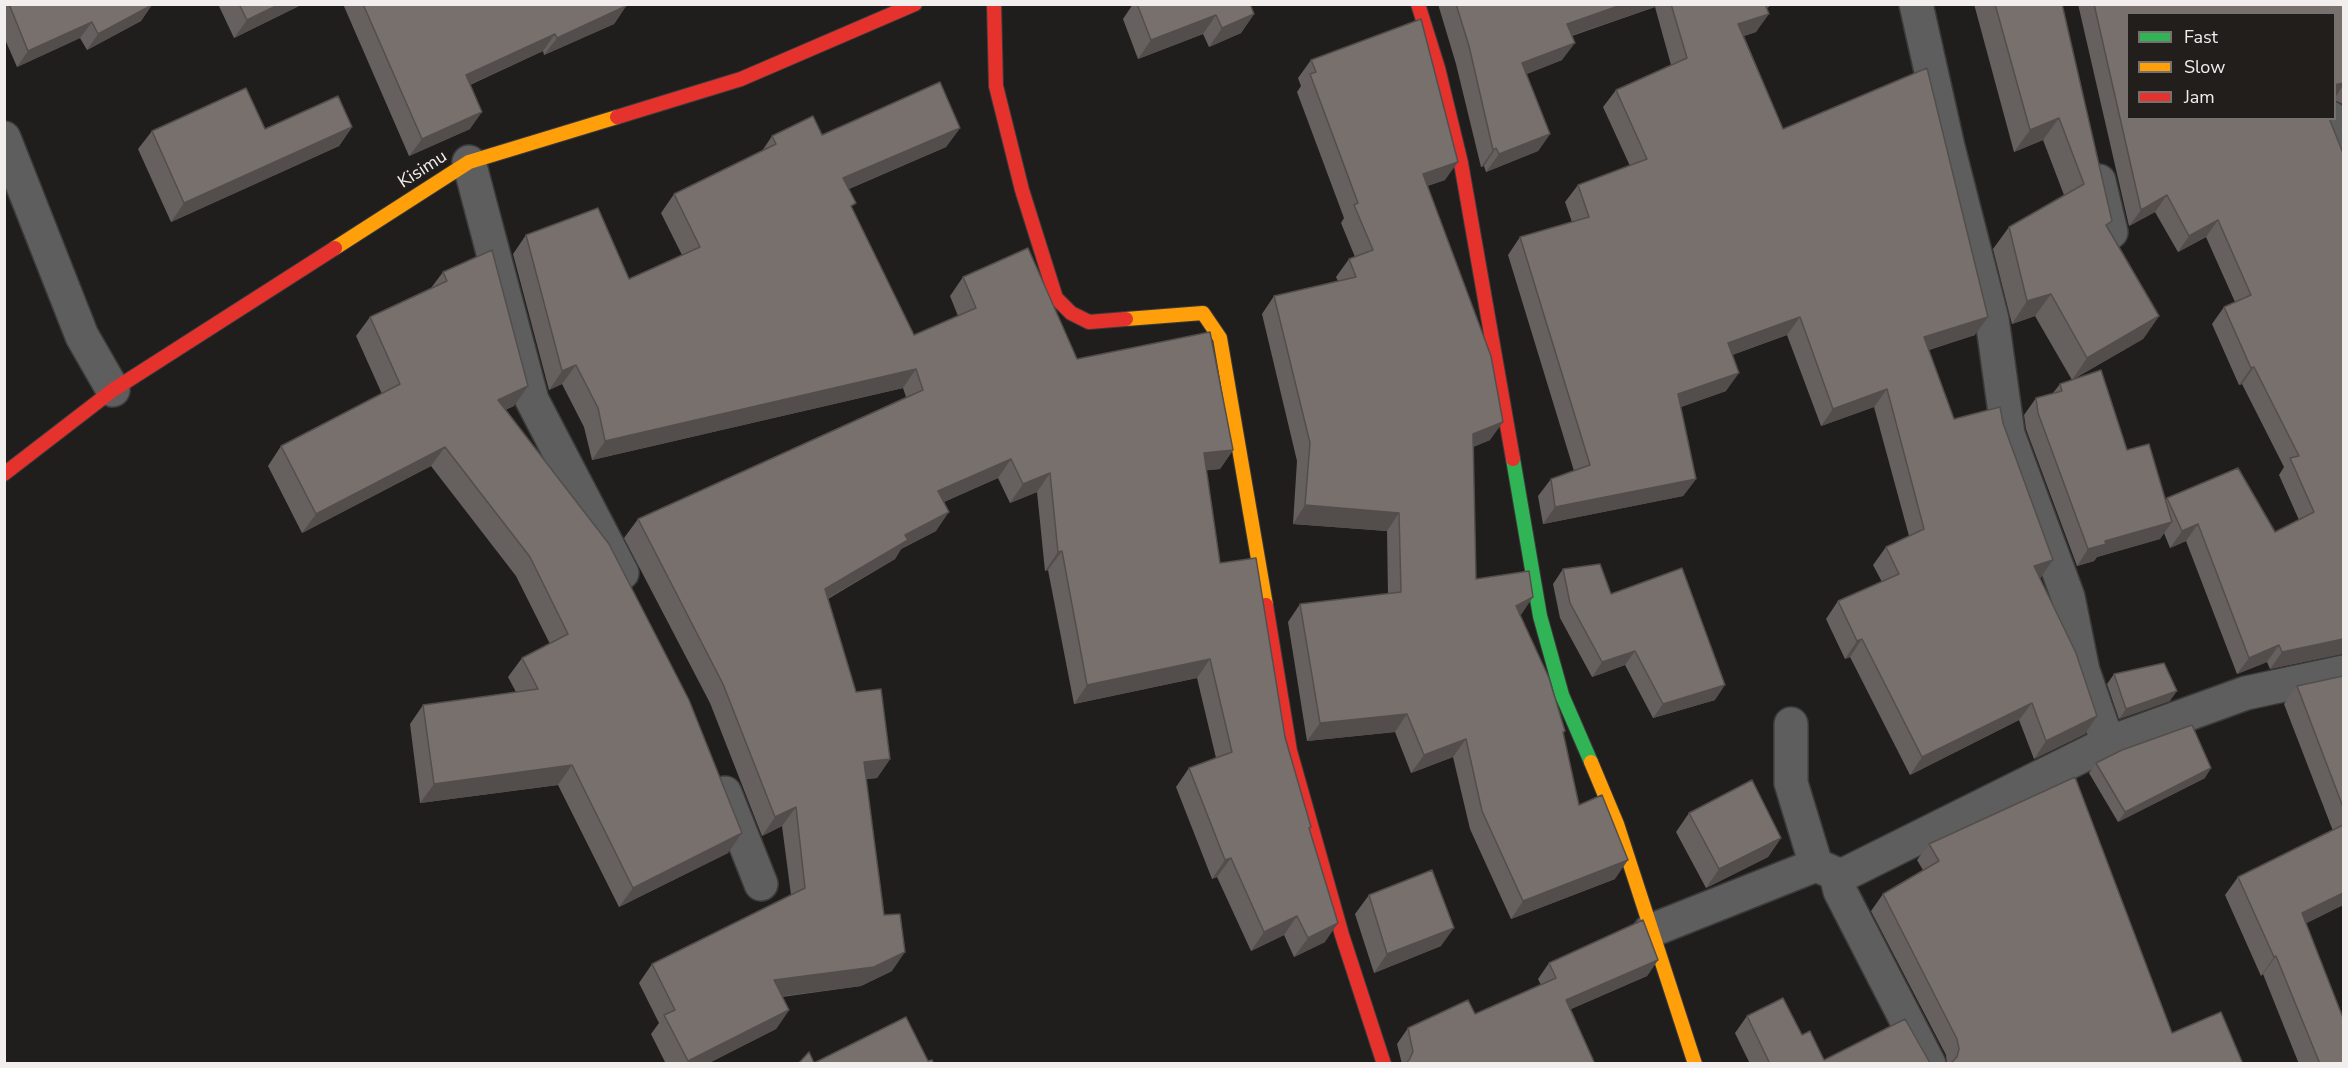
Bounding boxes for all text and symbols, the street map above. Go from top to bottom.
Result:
legend [2126,12,2336,120]
text: Fast [2184,25,2218,49]
text: Slow [2184,55,2225,79]
text: Jam [2184,85,2215,109]
street label: Kisimu [395,146,451,194]

